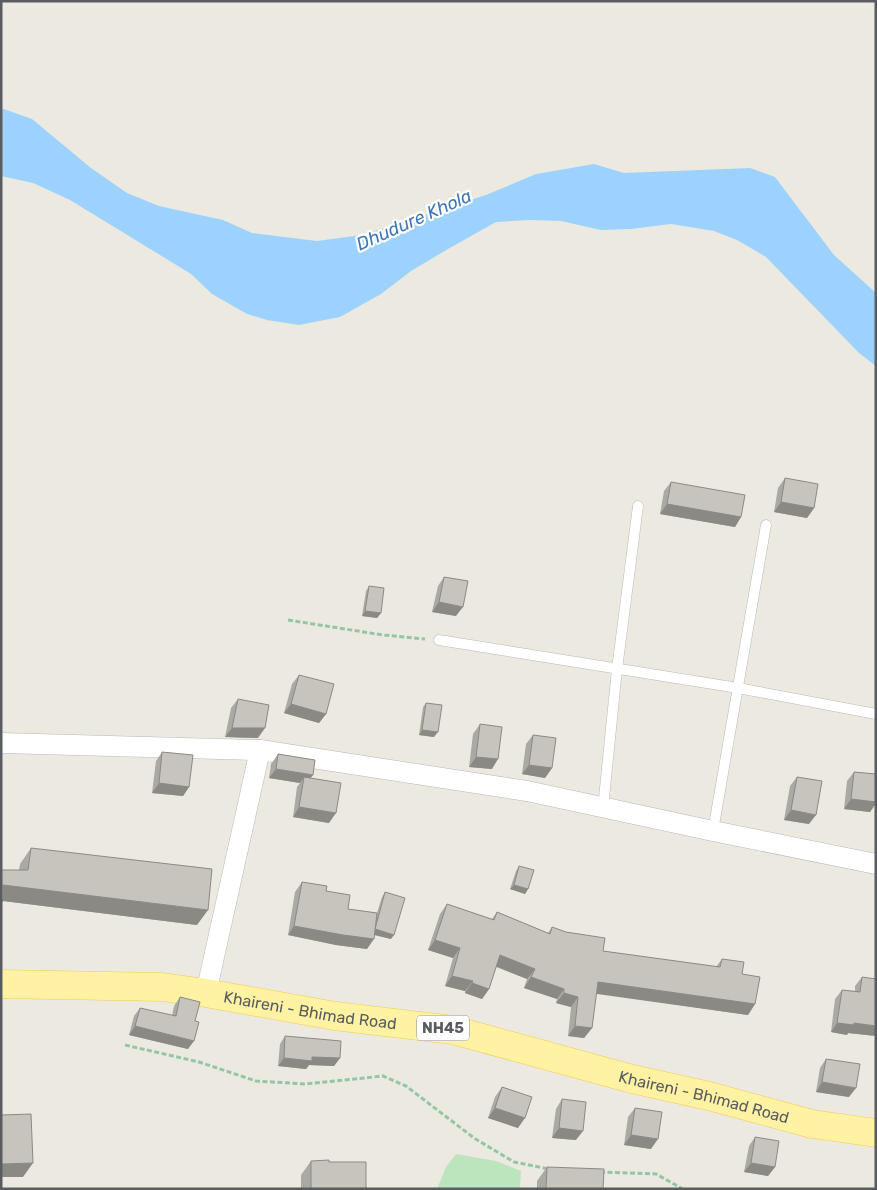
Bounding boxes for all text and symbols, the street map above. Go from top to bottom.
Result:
water label: Dhudure Khola [353,185,475,255]
street label: Khaireni - Bhimad Road [222,987,398,1033]
road number: NH45 [417,1016,469,1040]
street label: Khaireni - Bhimad Road [616,1067,791,1127]

